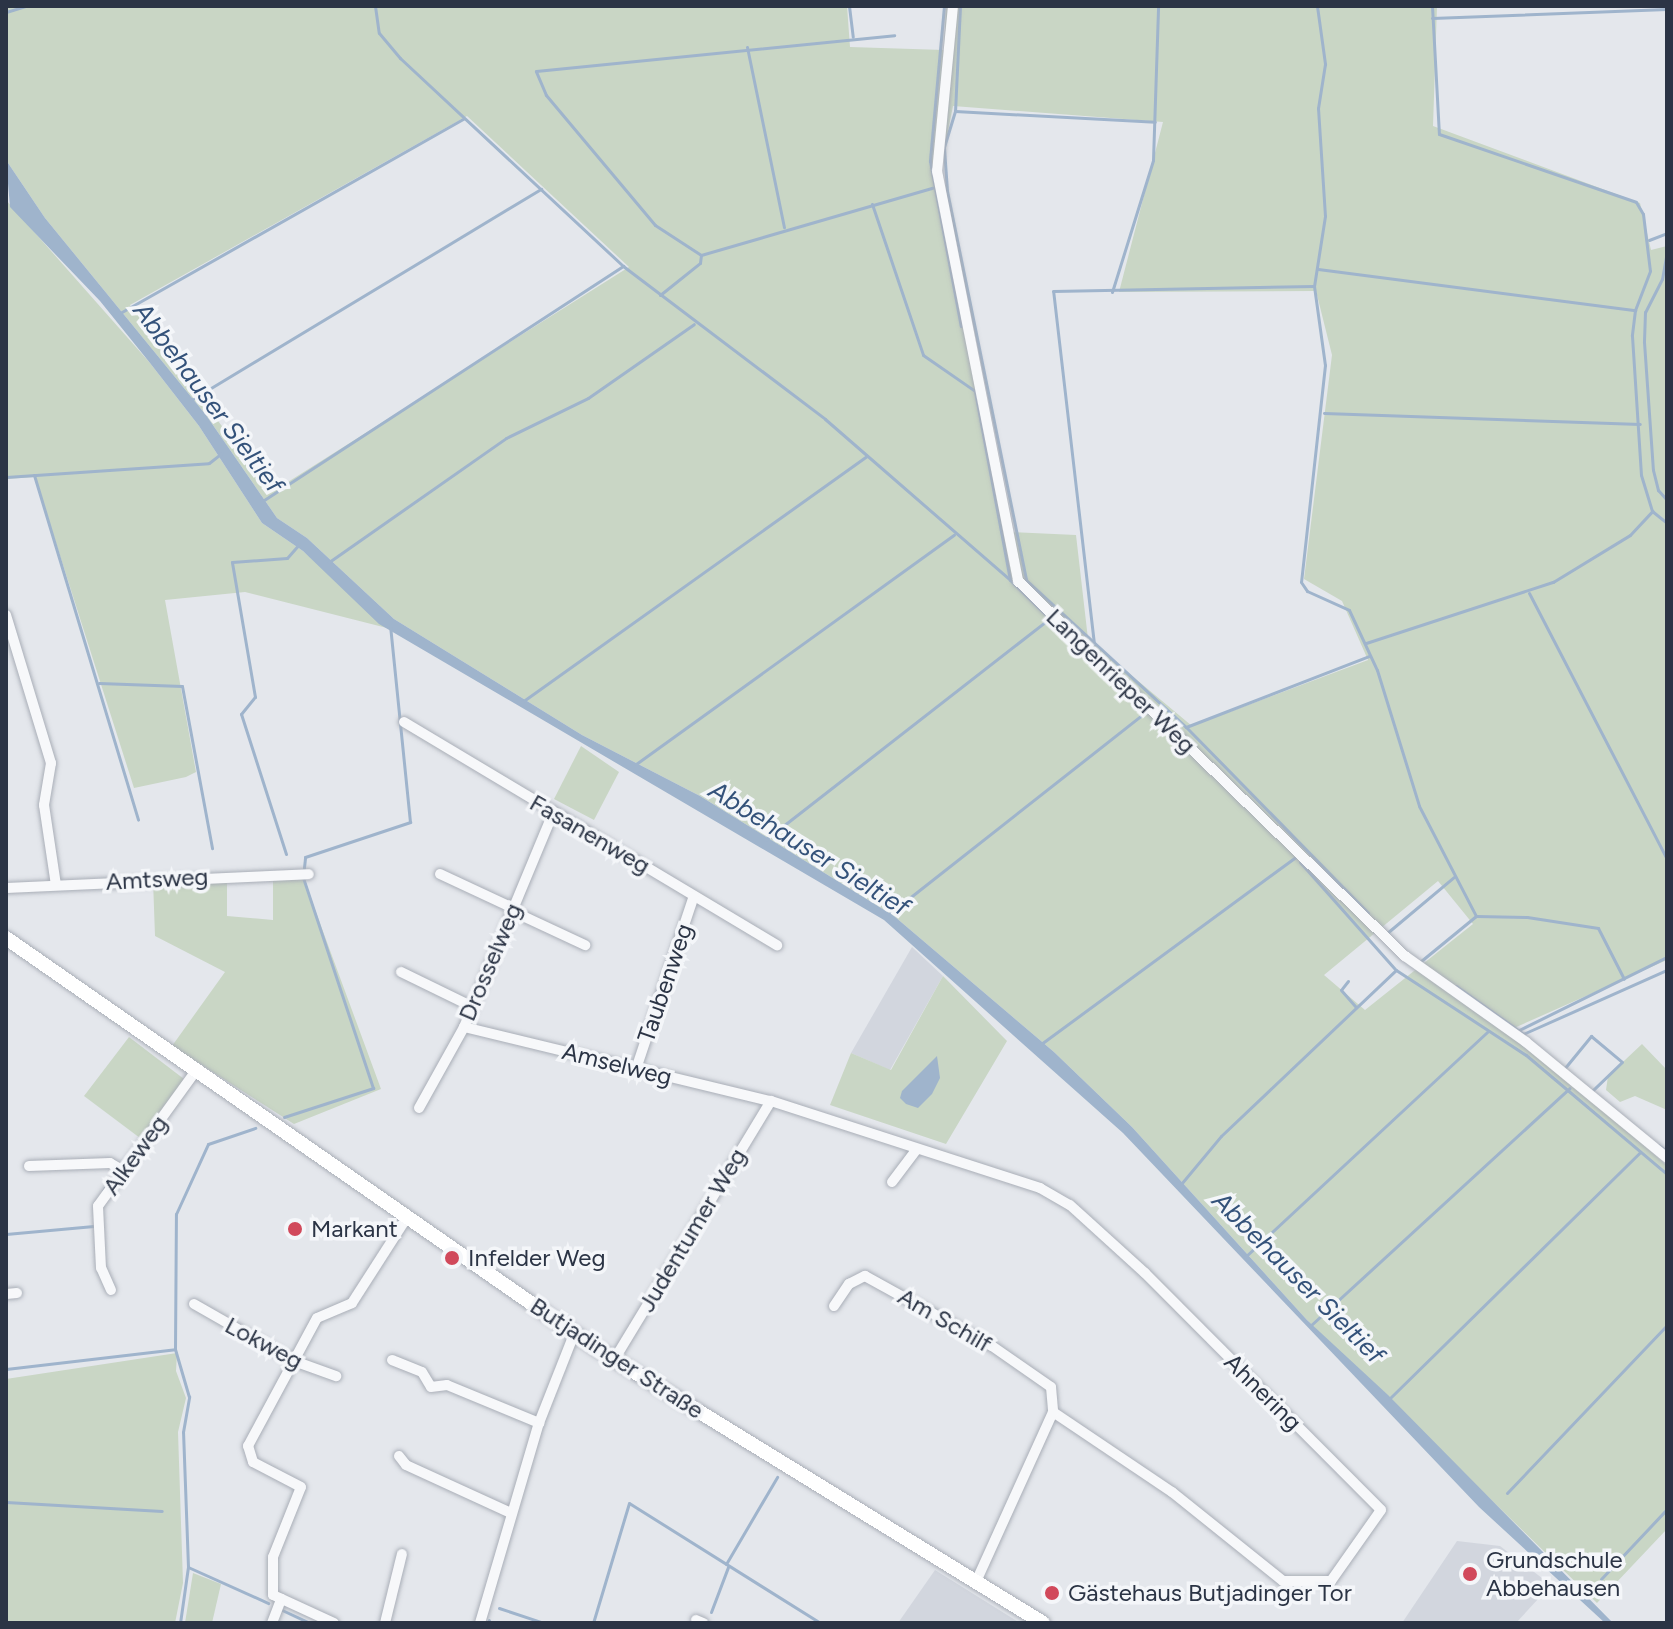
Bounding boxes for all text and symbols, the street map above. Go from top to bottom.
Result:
water label: Abbehauser Sieltief [126,297,290,499]
street label: Langenrieper Weg [1040,603,1202,759]
water label: Abbehauser Sieltief [703,775,915,923]
street label: Fasanenweg [525,788,655,880]
street label: Amtsweg [105,862,209,896]
street label: Drosselweg [452,899,528,1025]
street label: Taubenweg [631,920,699,1046]
street label: Amselweg [559,1036,675,1092]
street label: Alkeweg [96,1110,174,1200]
street label: Judentumer Weg [632,1143,752,1317]
water label: Abbehauser Sieltief [1205,1185,1391,1371]
place label: Markant [311,1215,398,1243]
marker: Markant [286,1220,304,1238]
place label: Infelder Weg [468,1244,606,1272]
marker: Infelder Weg [443,1249,461,1267]
street label: Am Schilf [893,1282,997,1358]
street label: Butjadinger Straße [525,1291,709,1425]
street label: Lokweg [220,1311,308,1375]
street label: Ahnering [1218,1347,1308,1437]
place label: Grundschule Abbehausen [1486,1546,1623,1602]
marker: Grundschule Abbehausen [1461,1565,1479,1583]
place label: Gästehaus Butjadinger Tor [1068,1579,1352,1607]
marker: Gästehaus Butjadinger Tor [1043,1584,1061,1602]

